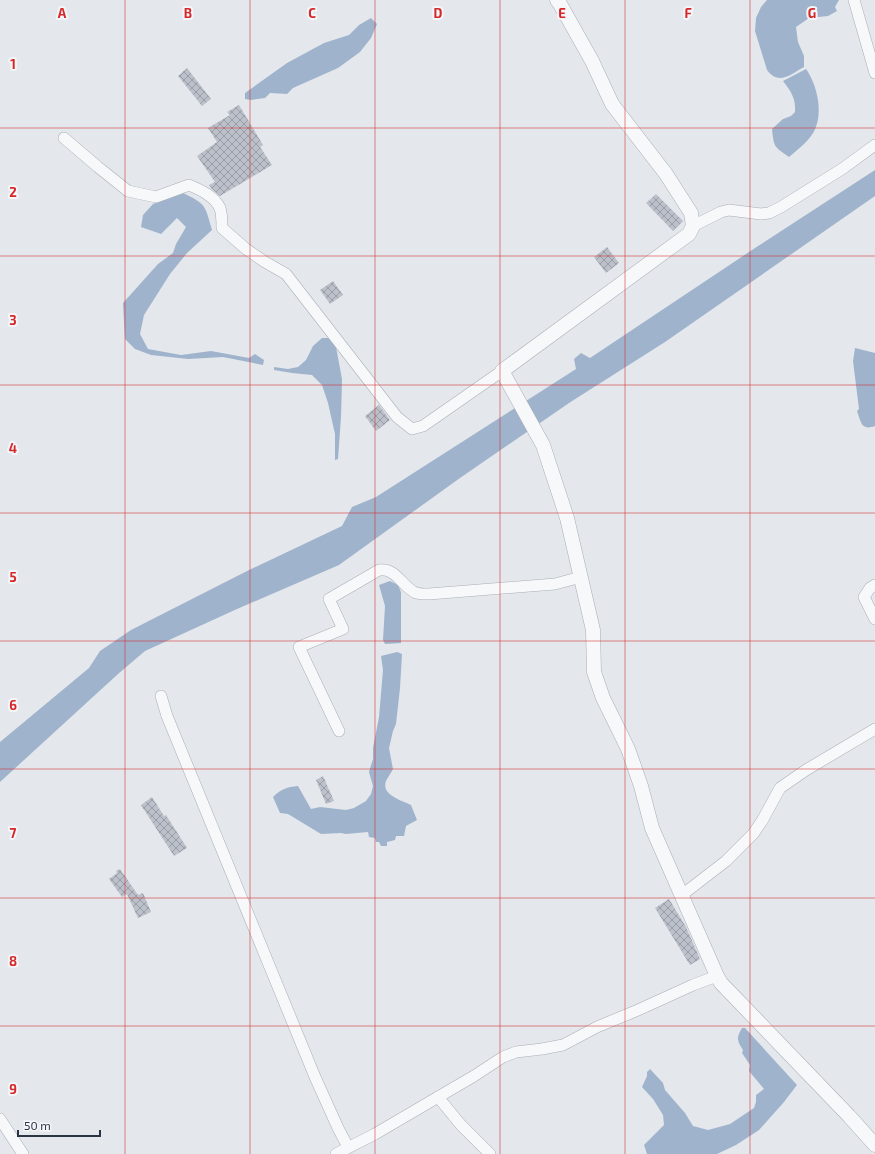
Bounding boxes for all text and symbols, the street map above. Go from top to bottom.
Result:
text: A [58,5,67,21]
text: B [184,5,192,21]
text: C [308,5,316,21]
text: D [434,5,443,21]
text: E [558,5,566,21]
text: F [684,5,692,21]
text: G [808,5,816,21]
text: 1 [10,56,16,72]
text: 2 [9,184,17,200]
text: 3 [9,312,17,328]
text: 4 [9,440,17,456]
text: 5 [9,569,17,585]
text: 6 [9,697,17,713]
text: 7 [10,825,17,841]
text: 8 [9,953,17,969]
text: 9 [9,1081,17,1097]
scale bar [18,1112,100,1138]
text: 50 m [24,1118,51,1132]

